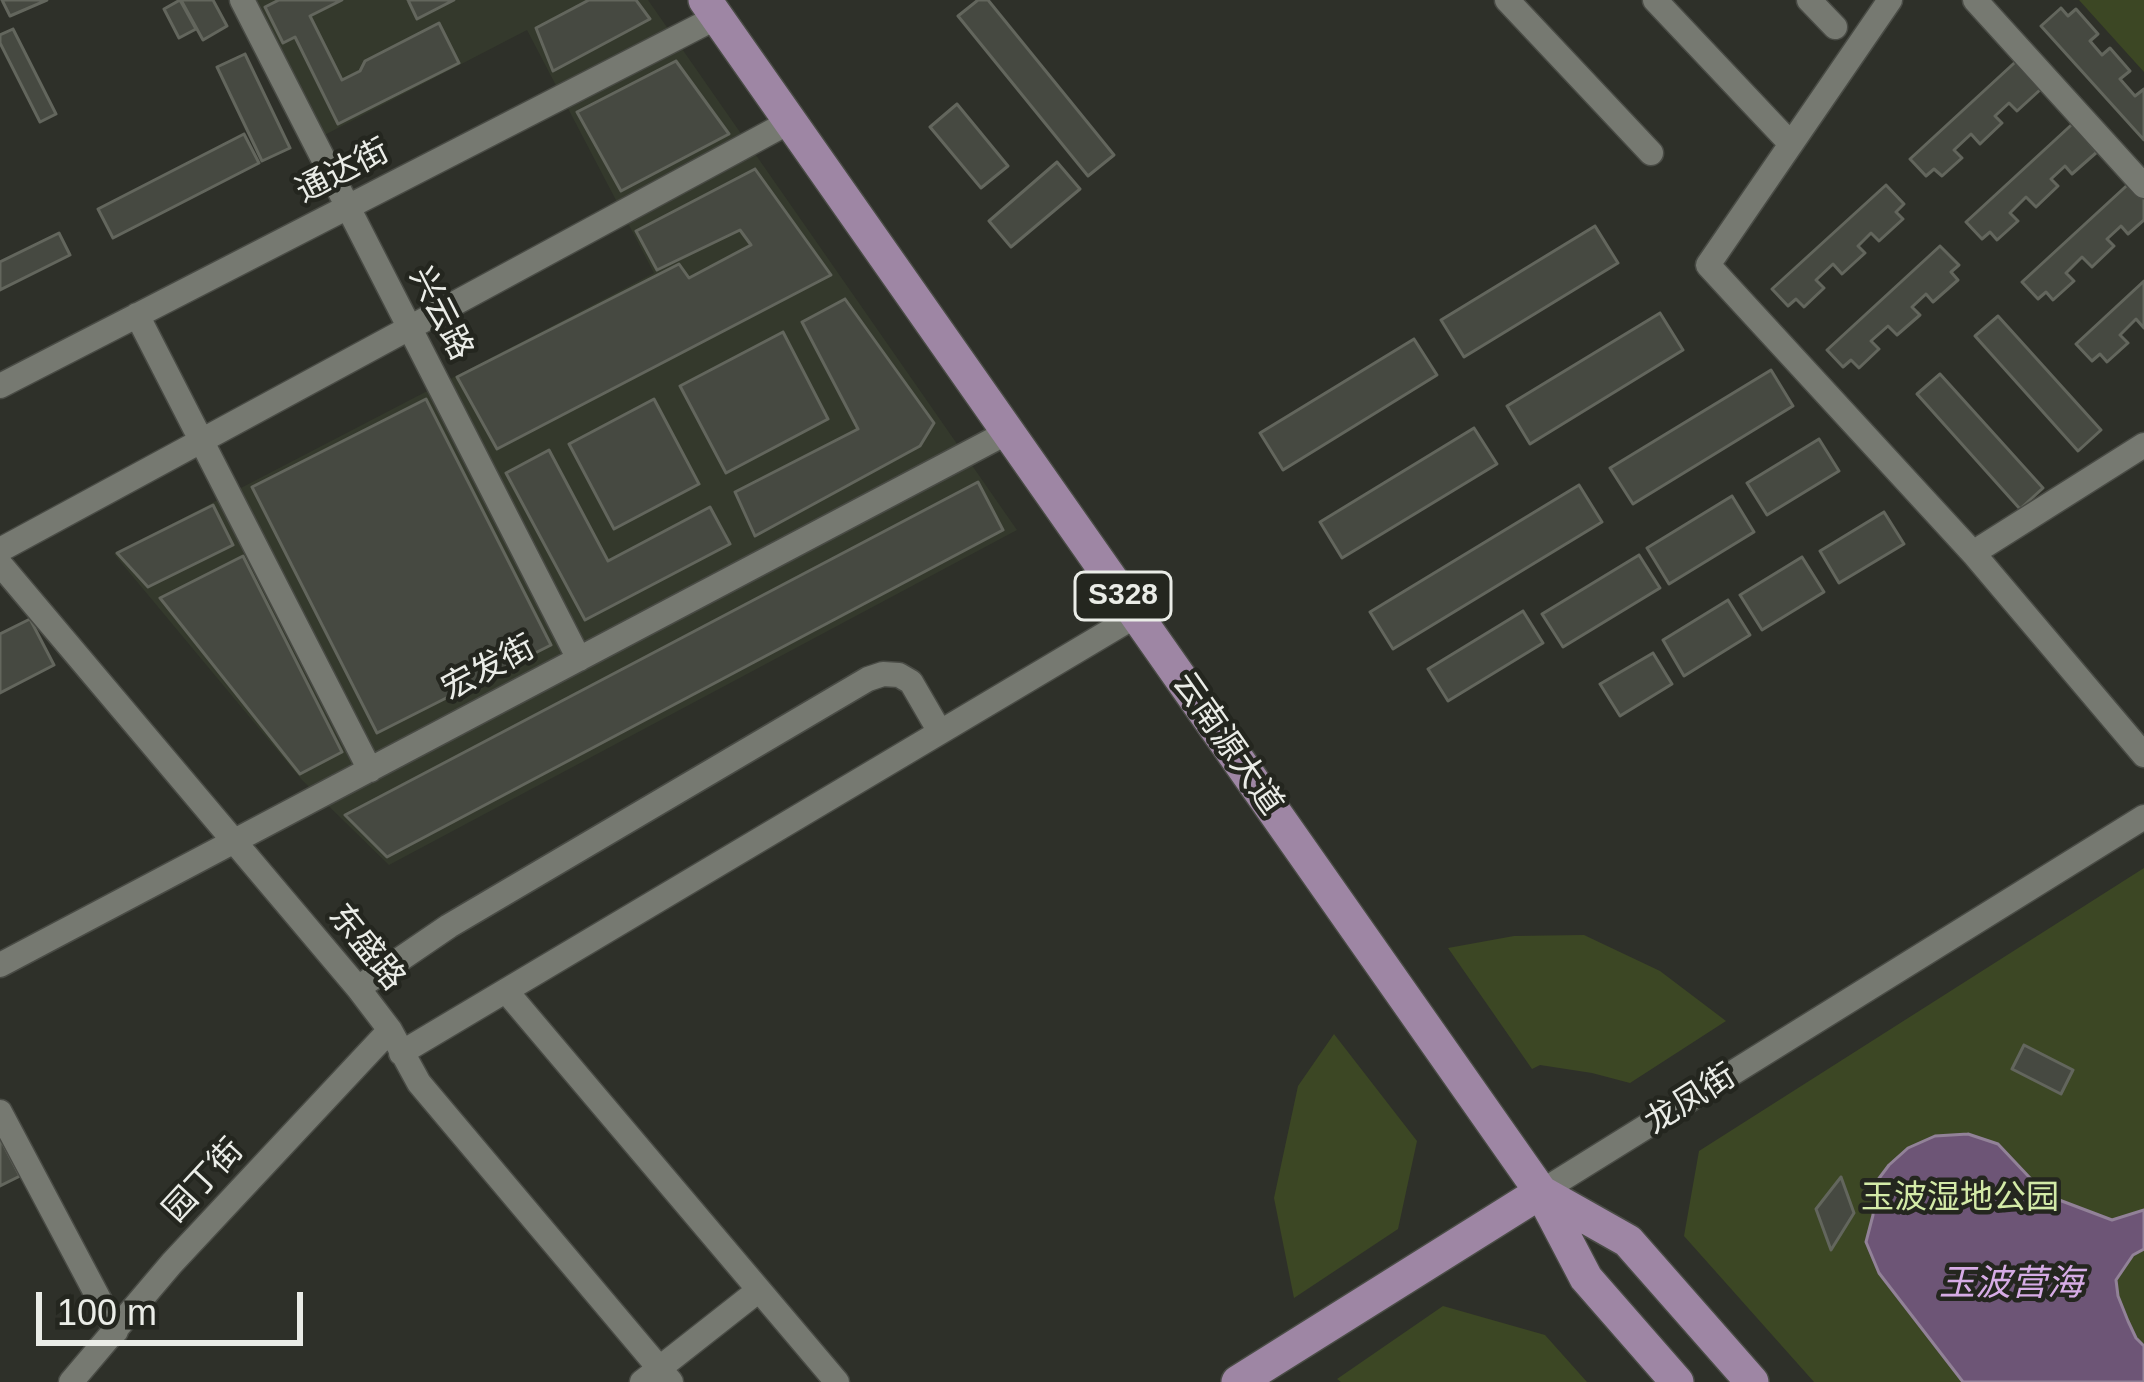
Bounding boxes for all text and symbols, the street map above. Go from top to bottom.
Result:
street label: 通达街 [290,132,396,212]
street label: 兴云路 [400,261,480,367]
road number: S328 [1075,572,1171,620]
street label: 宏发街 [436,628,542,710]
street label: 云南源大道 [1163,665,1291,823]
street label: 东盛路 [319,897,413,999]
street label: 龙凤街 [1639,1057,1743,1143]
street label: 园丁街 [156,1131,252,1231]
park label: 玉波湿地公园 [1861,1179,2059,1219]
water label: 玉波营海 [1939,1263,2083,1307]
scale bar [42,1268,309,1342]
text: 100 m [57,1292,157,1333]

